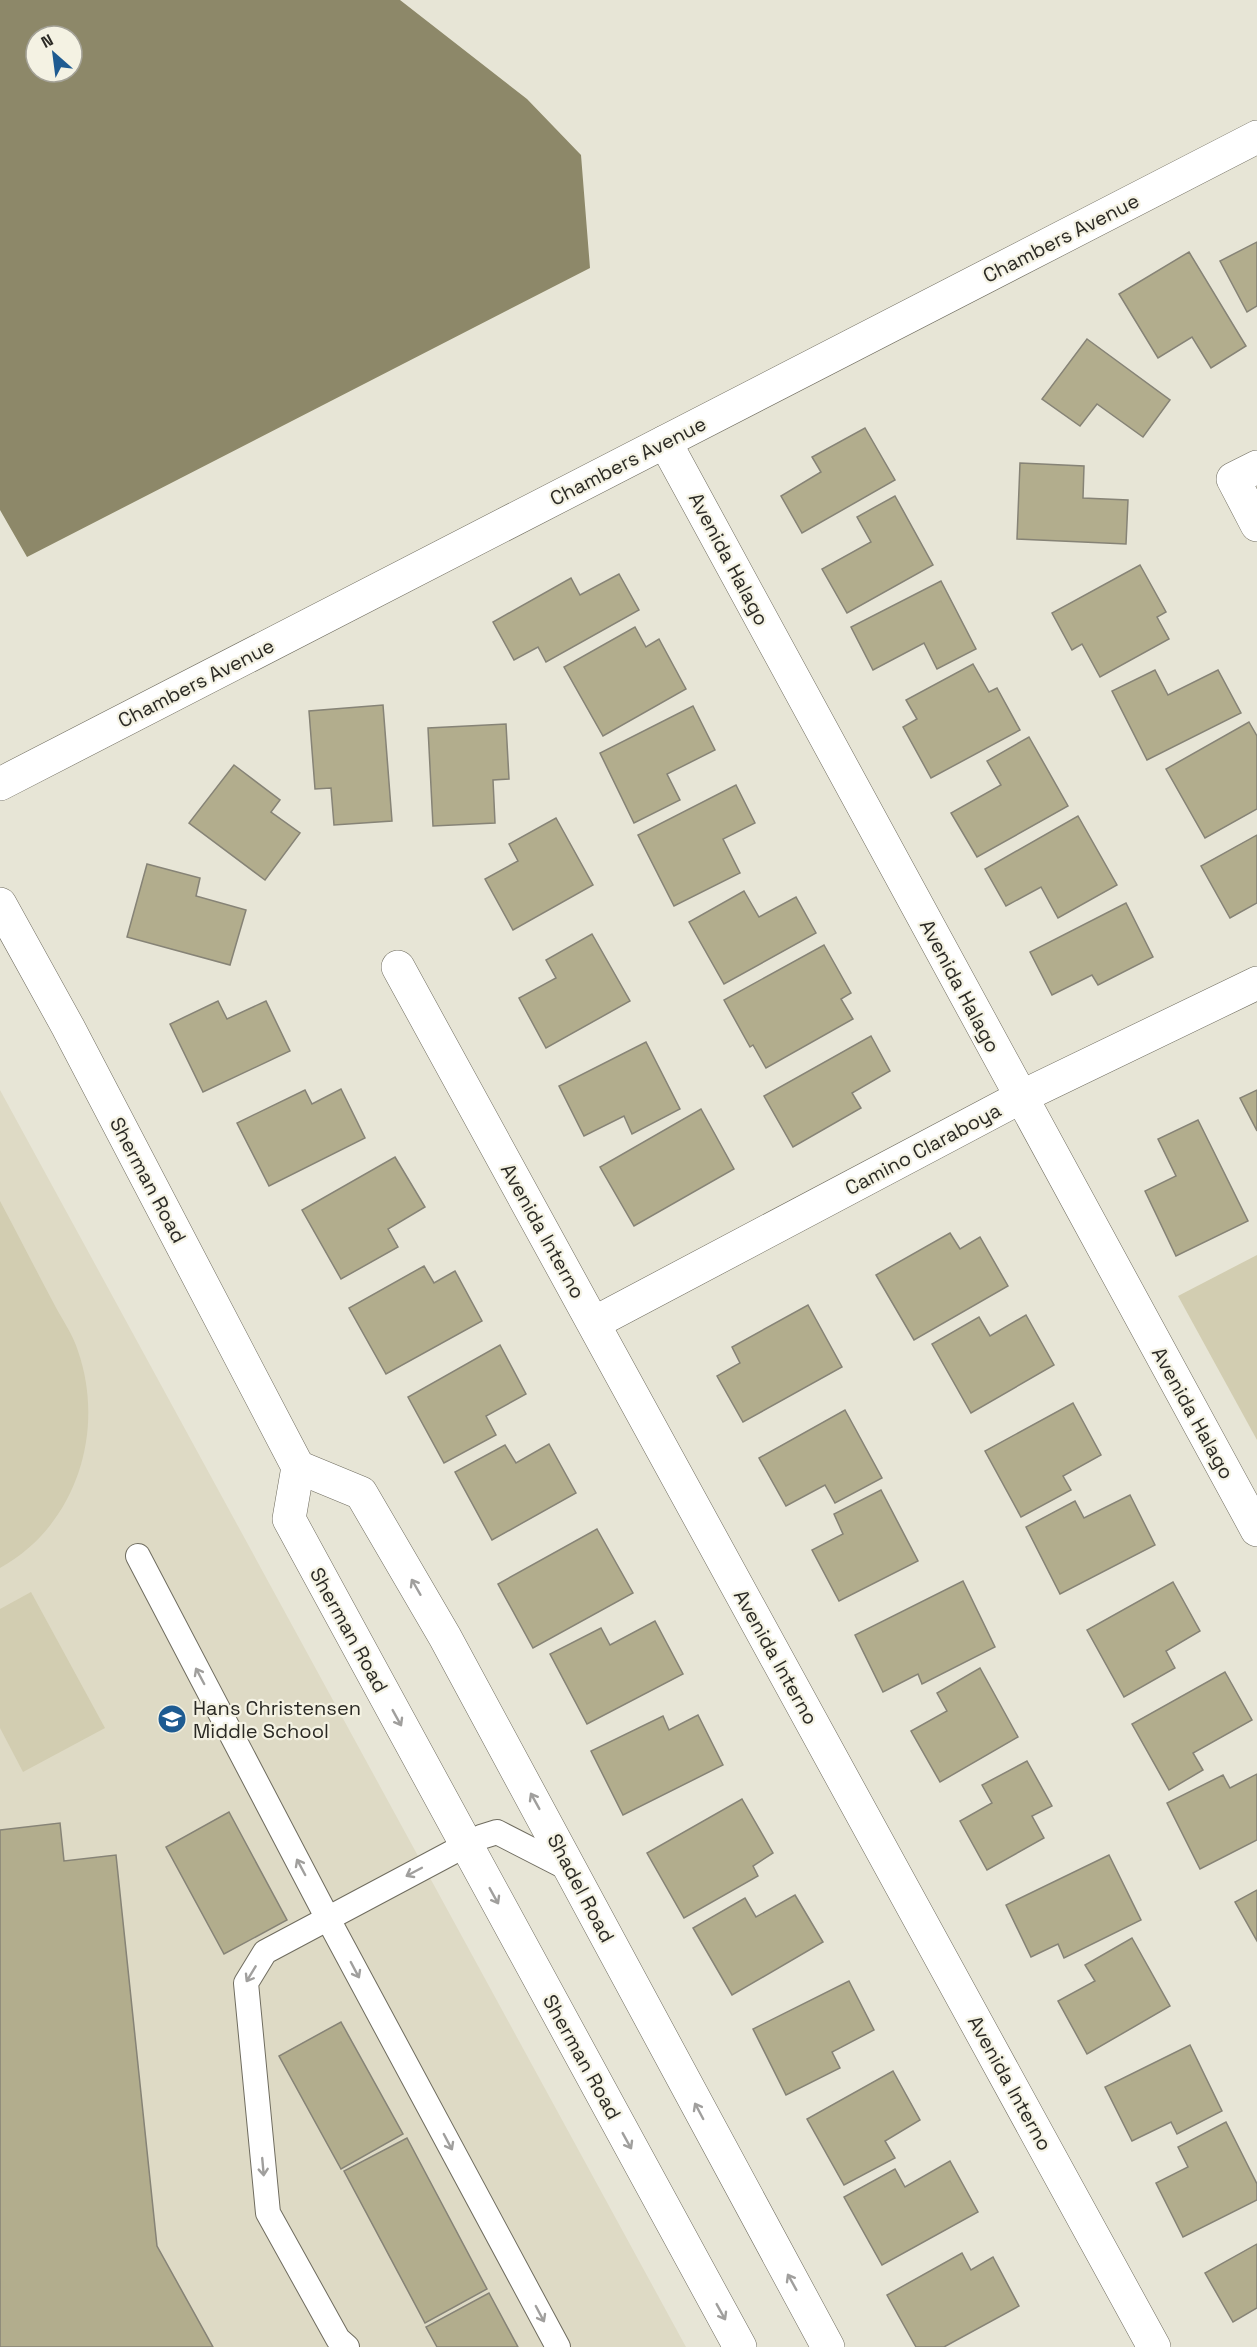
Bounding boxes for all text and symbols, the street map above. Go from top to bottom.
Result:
north arrow [24,24,84,84]
text: N [38,29,57,53]
street label: Chambers Avenue [979,187,1143,289]
street label: Chambers Avenue [546,410,710,512]
street label: Avenida Halago [683,488,775,630]
street label: Chambers Avenue [114,632,278,734]
street label: Avenida Halago [914,915,1006,1057]
street label: Camino Claraboya [840,1097,1006,1201]
street label: Sherman Road [104,1112,192,1248]
street label: Avenida Interno [495,1159,591,1303]
street label: Avenida Halago [1146,1342,1240,1484]
street label: Sherman Road [304,1563,394,1697]
one-way arrow [410,1579,422,1596]
street label: Avenida Interno [728,1585,824,1729]
one-way arrow [194,1667,205,1685]
place label: Hans Christensen Middle School [193,1695,361,1744]
school or university icon: Hans Christensen Middle School [156,1703,188,1735]
one-way arrow [391,1709,403,1726]
one-way arrow [529,1793,540,1811]
street label: Shadel Road [541,1829,621,1947]
one-way arrow [294,1858,306,1876]
one-way arrow [405,1867,423,1879]
one-way arrow [488,1887,500,1904]
one-way arrow [350,1961,361,1979]
one-way arrow [245,1965,257,1982]
street label: Sherman Road [537,1990,627,2124]
street label: Avenida Interno [962,2011,1058,2155]
one-way arrow [693,2102,704,2120]
one-way arrow [622,2132,634,2149]
one-way arrow [442,2133,454,2150]
one-way arrow [258,2156,269,2176]
one-way arrow [786,2274,798,2291]
one-way arrow [715,2303,727,2320]
one-way arrow [534,2305,546,2322]

